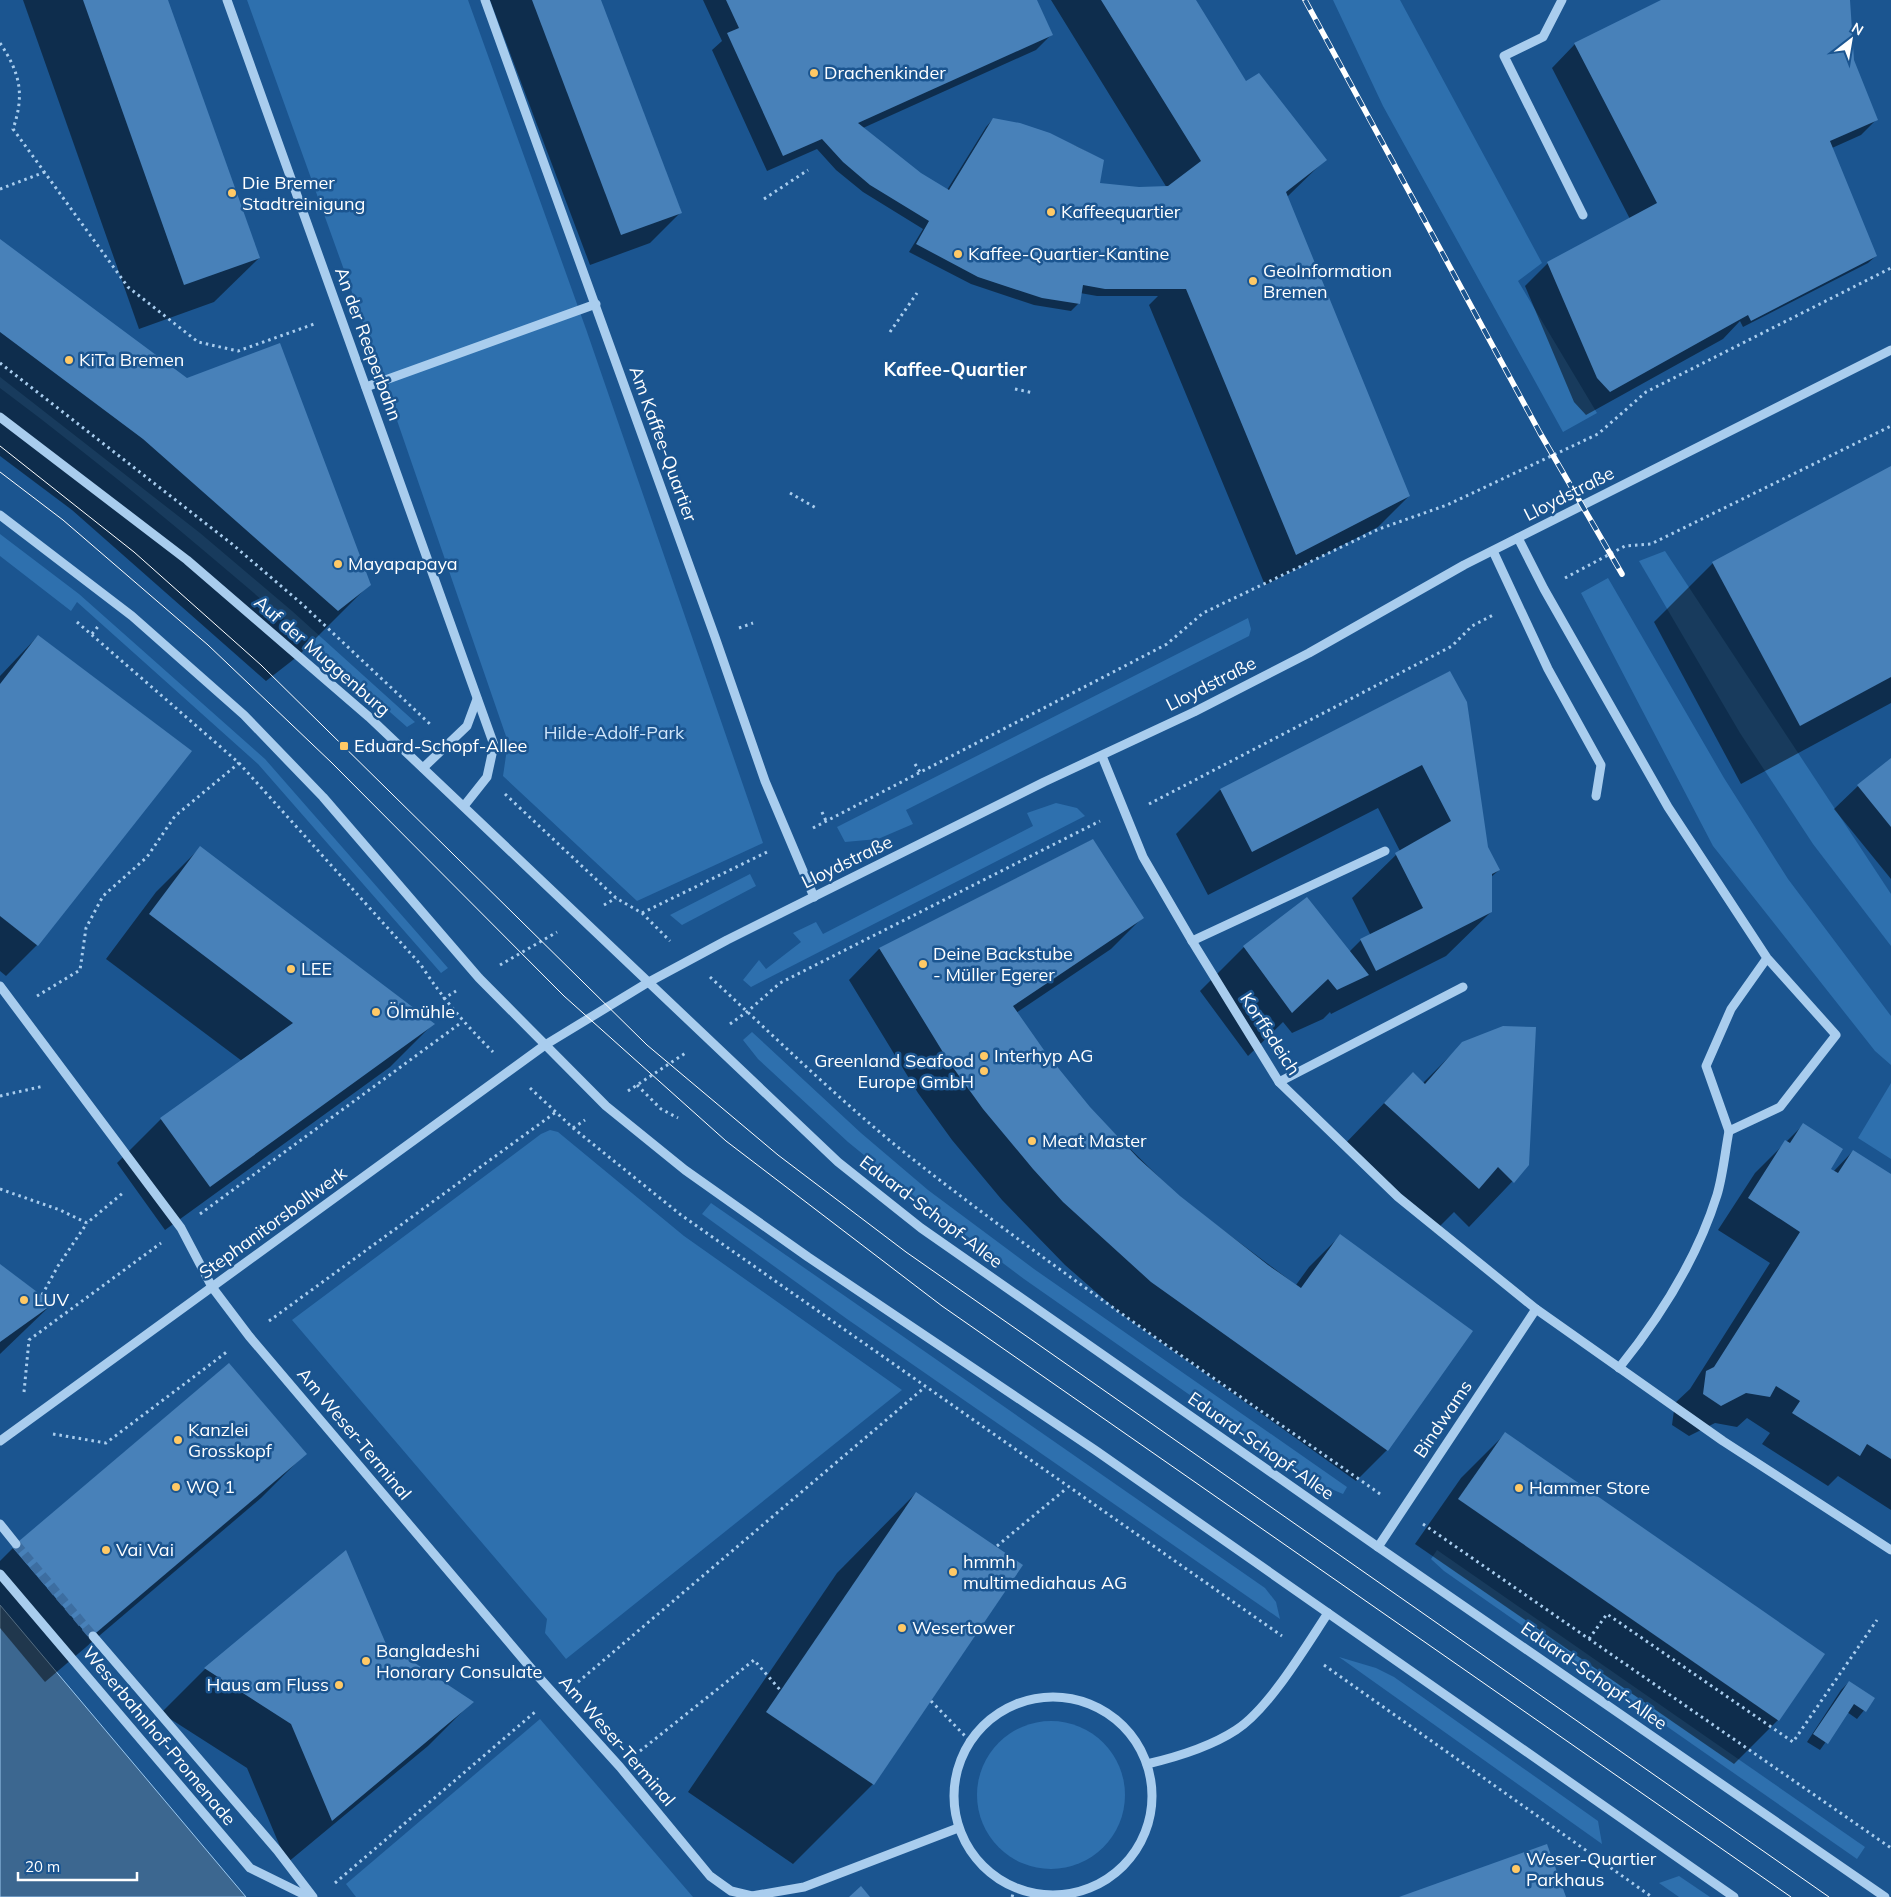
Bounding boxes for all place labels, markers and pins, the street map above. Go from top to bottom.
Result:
place label: Drachenkinder [824,61,946,84]
marker: Drachenkinder [808,67,820,79]
place label: Die Bremer Stadtreinigung [242,171,365,215]
marker: Die Bremer Stadtreinigung [226,187,238,199]
place label: Kaffeequartier [1061,200,1181,223]
marker: Kaffeequartier [1045,206,1057,218]
place label: Kaffee-Quartier-Kantine [968,242,1169,265]
marker: Kaffee-Quartier-Kantine [952,248,964,260]
place label: GeoInformation Bremen [1263,259,1392,303]
marker: GeoInformation Bremen [1247,275,1259,287]
place label: KiTa Bremen [79,348,184,371]
marker: KiTa Bremen [63,354,75,366]
place label: Mayapapaya [348,552,458,575]
marker: Mayapapaya [332,558,344,570]
place label: Eduard-Schopf-Allee [354,734,527,757]
marker: Eduard-Schopf-Allee [338,740,350,752]
place label: Deine Backstube - Müller Egerer [933,942,1073,986]
place label: LEE [301,957,332,980]
marker: Deine Backstube - Müller Egerer [917,958,929,970]
marker: LEE [285,963,297,975]
place label: Ölmühle [386,1000,455,1023]
marker: Ölmühle [370,1006,382,1018]
place label: Interhyp AG [994,1044,1093,1067]
place label: Greenland Seafood Europe GmbH [814,1049,974,1093]
marker: Interhyp AG [978,1050,990,1062]
marker: Greenland Seafood Europe GmbH [978,1065,990,1077]
place label: Meat Master [1042,1129,1147,1152]
marker: Meat Master [1026,1135,1038,1147]
place label: LUV [34,1288,69,1311]
marker: LUV [18,1294,30,1306]
place label: Kanzlei Grosskopf [188,1418,273,1462]
marker: Kanzlei Grosskopf [172,1434,184,1446]
place label: WQ 1 [186,1475,235,1498]
place label: Hammer Store [1529,1476,1650,1499]
marker: WQ 1 [170,1481,182,1493]
marker: Hammer Store [1513,1482,1525,1494]
place label: Vai Vai [116,1538,174,1561]
marker: Vai Vai [100,1544,112,1556]
place label: hmmh multimediahaus AG [963,1550,1127,1594]
marker: hmmh multimediahaus AG [947,1566,959,1578]
place label: Wesertower [912,1616,1015,1639]
marker: Wesertower [896,1622,908,1634]
place label: Bangladeshi Honorary Consulate [376,1639,542,1683]
marker: Bangladeshi Honorary Consulate [360,1655,372,1667]
place label: Haus am Fluss [206,1673,329,1696]
marker: Haus am Fluss [333,1679,345,1691]
place label: Weser-Quartier Parkhaus [1526,1847,1657,1891]
marker: Weser-Quartier Parkhaus [1510,1863,1522,1875]

